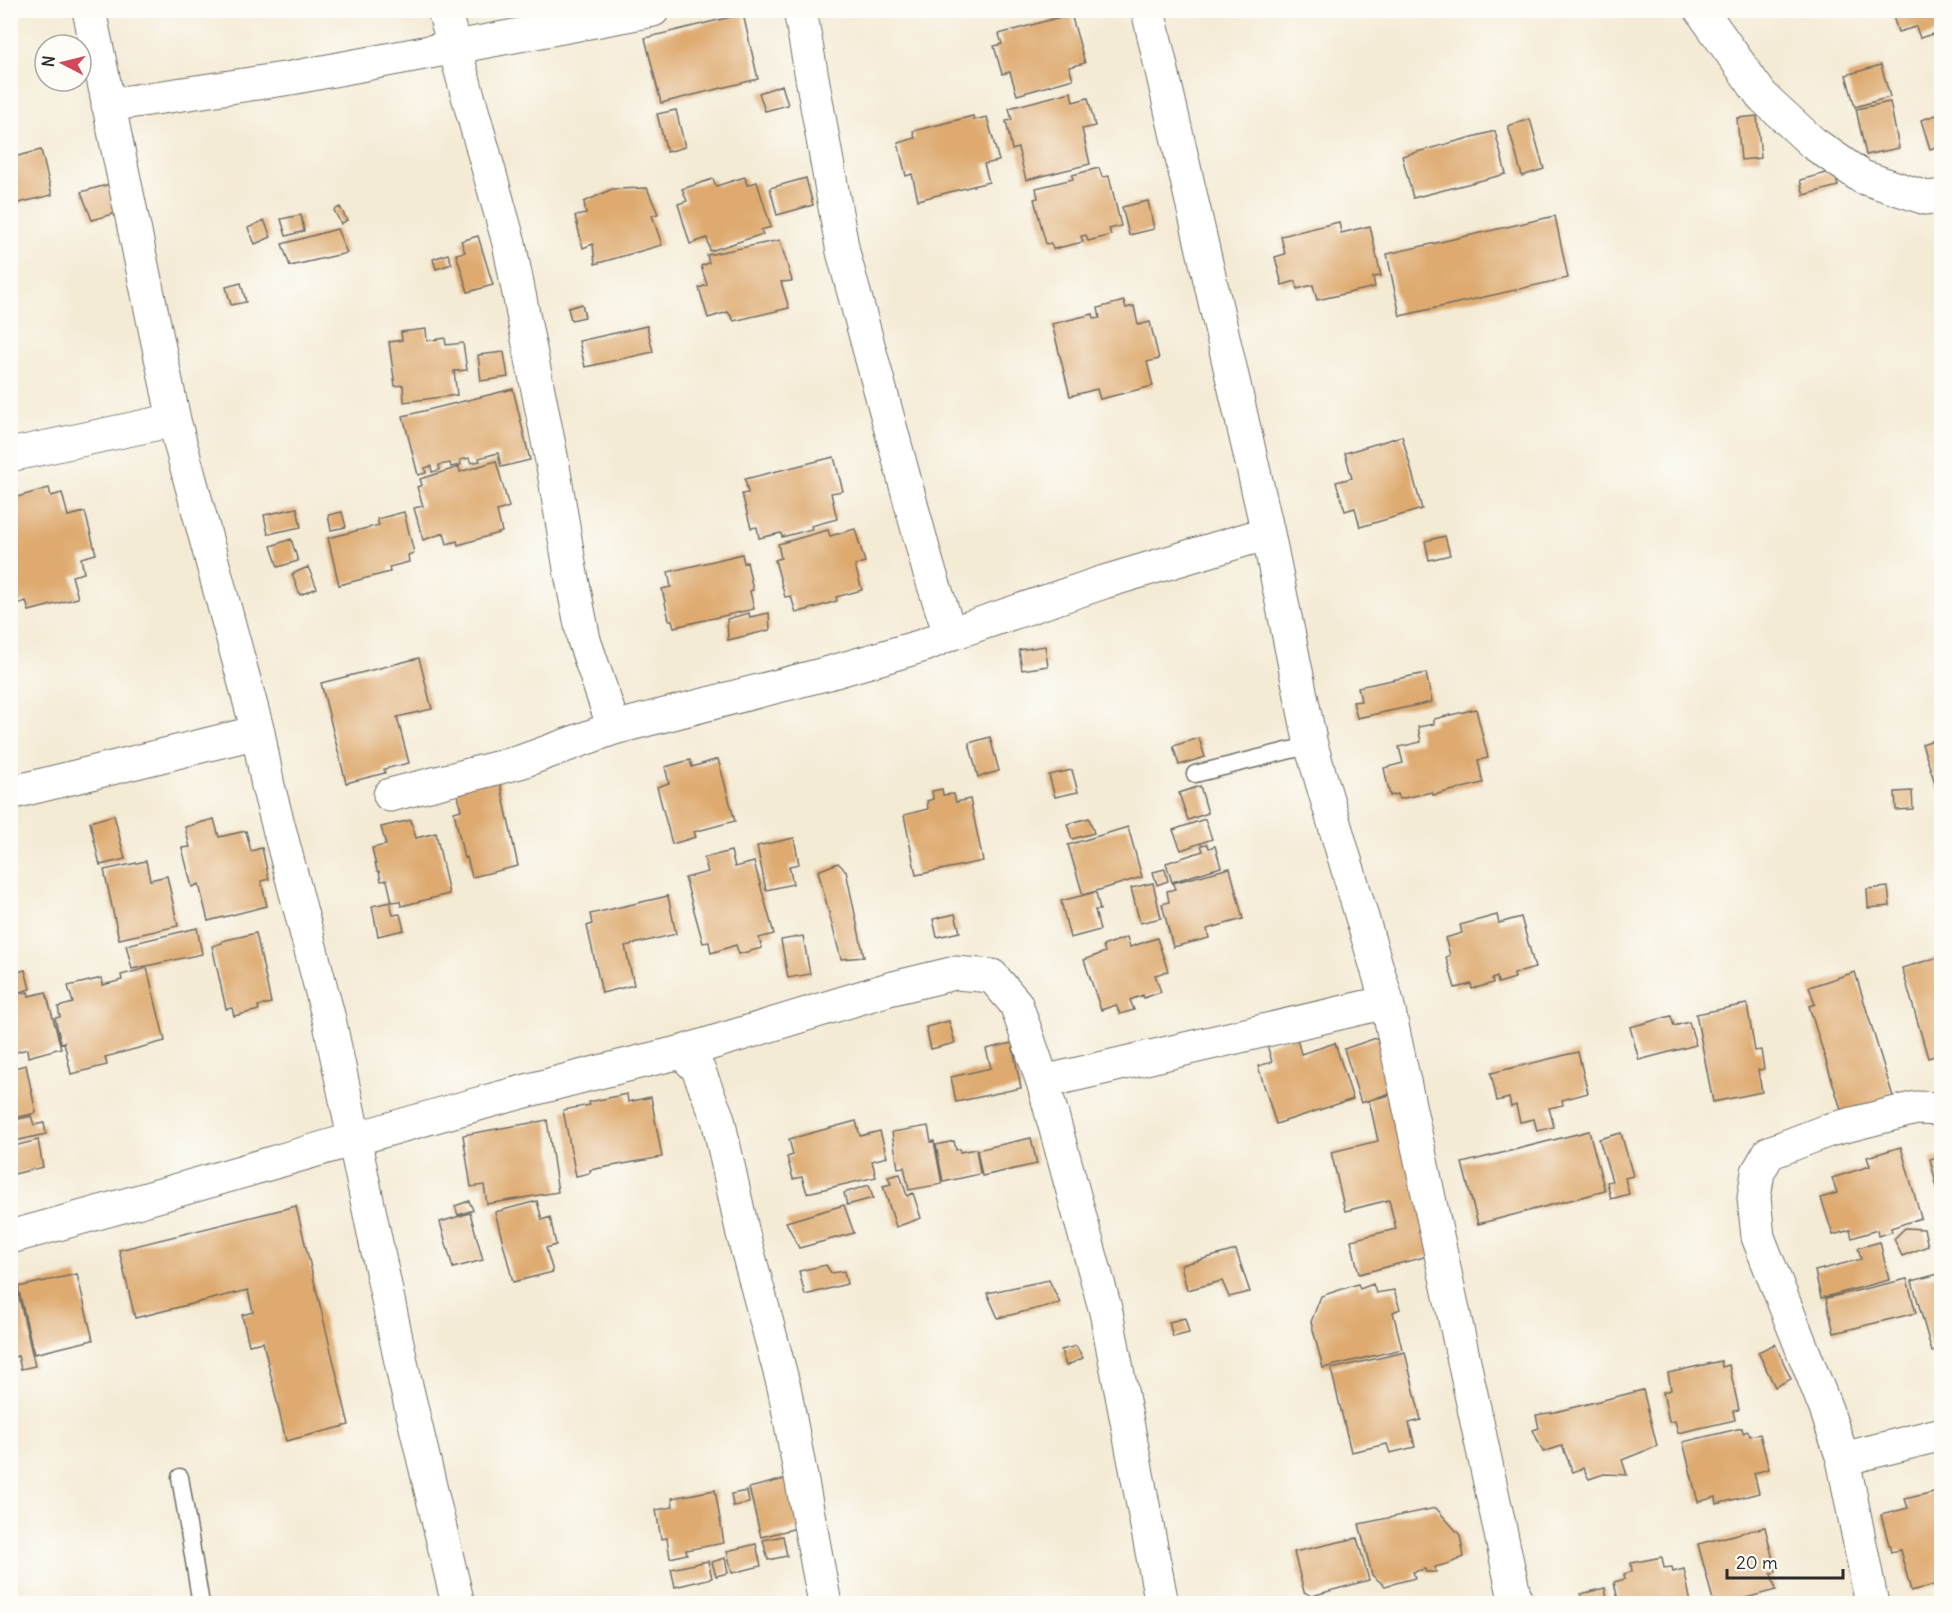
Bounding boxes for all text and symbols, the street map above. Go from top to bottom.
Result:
north arrow [33,33,93,93]
text: N [38,54,59,68]
scale bar [1727,1542,1842,1580]
text: 20 m [1736,1551,1778,1574]

